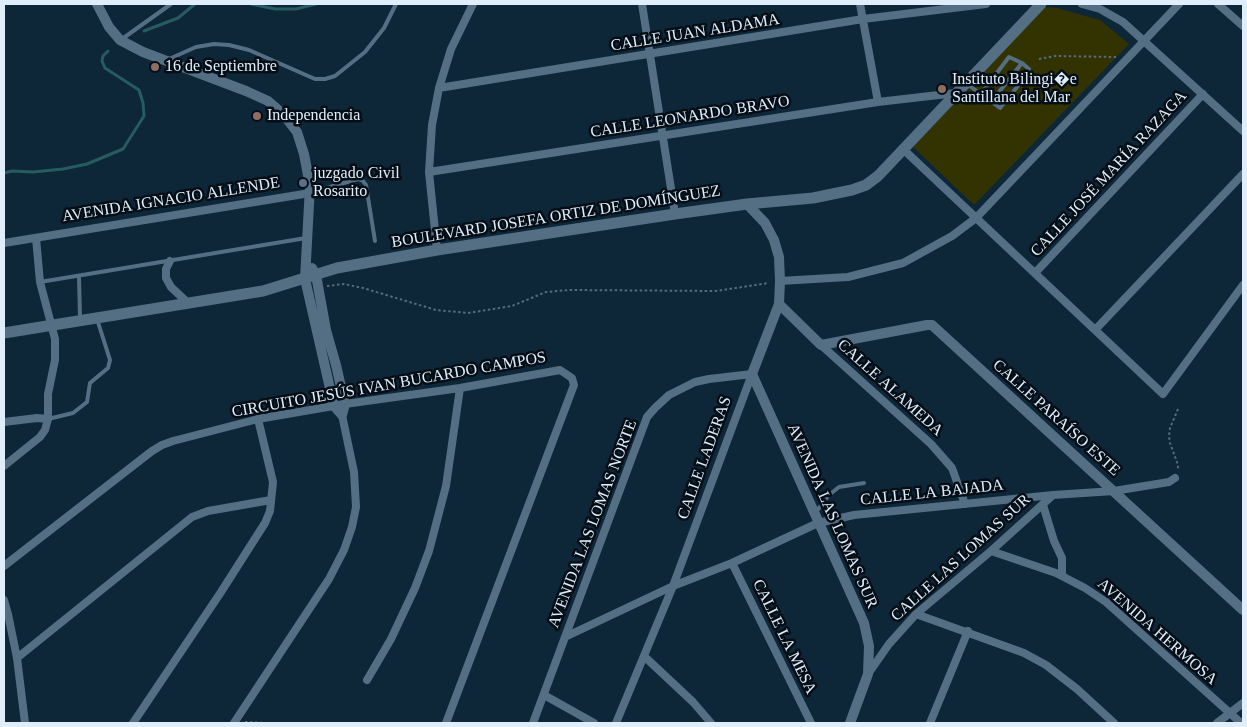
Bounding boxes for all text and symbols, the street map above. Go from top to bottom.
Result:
street label: CALLE JUAN ALDAMA [609,10,781,56]
place label: 16 de Septiembre [165,57,277,77]
marker: 16 de Septiembre [149,61,161,73]
place label: Instituto Bilingi�e Santillana del Mar [952,70,1077,108]
marker: Instituto Bilingi�e Santillana del Mar [936,83,948,95]
street label: CALLE JOSÉ MARÍA RAZAGA [1027,87,1191,261]
street label: CALLE LEONARDO BRAVO [589,92,791,142]
place label: Independencia [267,106,360,126]
marker: Independencia [251,110,263,122]
place label: juzgado Civil Rosarito [313,164,400,202]
street label: AVENIDA IGNACIO ALLENDE [61,173,281,227]
marker: juzgado Civil Rosarito [297,177,309,189]
street label: BOULEVARD JOSEFA ORTIZ DE DOMÍNGUEZ [390,181,722,253]
street label: CALLE ALAMEDA [833,336,947,440]
street label: CIRCUITO JESÚS IVAN BUCARDO CAMPOS [230,348,548,422]
street label: CALLE PARAÍSO ESTE [988,356,1124,480]
street label: CALLE LADERAS [674,394,736,522]
street label: AVENIDA LAS LOMAS NORTE [544,417,642,631]
street label: AVENIDA LAS LOMAS SUR [783,421,881,611]
street label: CALLE LA BAJADA [859,476,1005,510]
street label: CALLE LAS LOMAS SUR [887,490,1035,626]
street label: AVENIDA HERMOSA [1093,575,1221,689]
street label: CALLE LA MESA [748,576,820,698]

